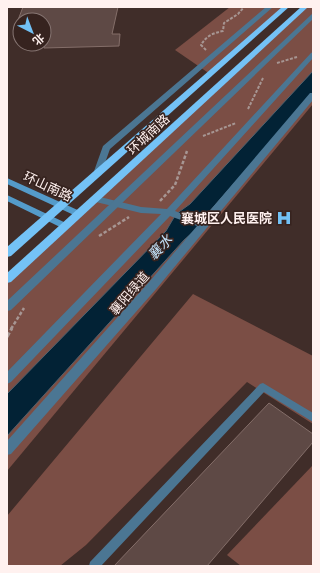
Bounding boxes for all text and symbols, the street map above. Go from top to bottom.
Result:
north arrow [12,12,52,52]
text: 北 [31,31,47,48]
street label: 环城南路 [124,111,172,157]
street label: 环山南路 [21,169,75,203]
hospital icon: 襄城区人民医院 [275,209,293,227]
place label: 襄城区人民医院 [181,211,272,225]
water label: 襄水 [145,231,176,263]
street label: 襄阳绿道 [107,269,151,317]

